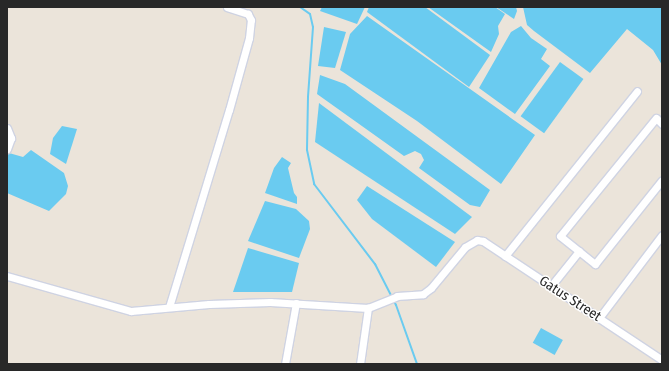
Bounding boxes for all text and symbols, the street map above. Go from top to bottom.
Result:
street label: Gatus Street [536,273,604,325]

